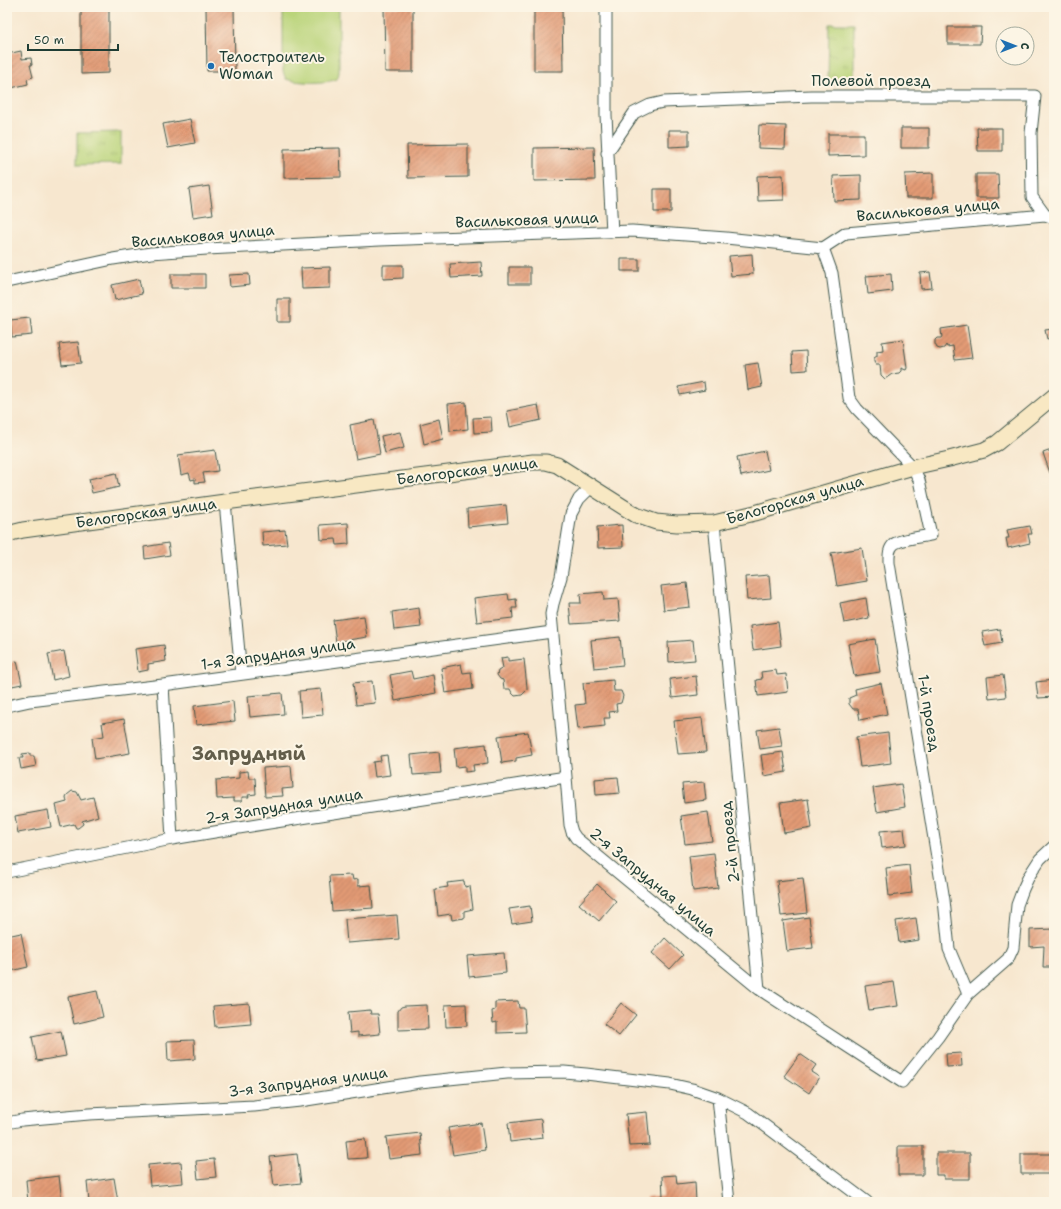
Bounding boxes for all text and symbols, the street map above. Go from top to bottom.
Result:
scale bar [28,26,118,52]
north arrow [995,26,1035,66]
text: 50 m [34,32,64,48]
text: С [1017,43,1032,50]
place label: Телостроитель Woman [219,47,325,84]
marker: Телостроитель Woman [206,61,216,71]
street label: Полевой проезд [812,71,931,91]
street label: Васильковая улица [856,194,1001,226]
street label: Васильковая улица [455,207,600,232]
street label: Васильковая улица [131,220,276,252]
street label: Белогорская улица [395,452,539,490]
street label: Белогорская улица [724,471,867,529]
street label: Белогорская улица [74,493,218,533]
street label: 1-я Запрудная улица [200,633,357,675]
street label: 1-й проезд [913,673,945,754]
district label: Запрудный [192,741,306,766]
street label: 2-я Запрудная улица [204,784,365,828]
street label: 2-й проезд [716,800,744,884]
street label: 2-я Запрудная улица [586,823,721,941]
street label: 3-я Запрудная улица [227,1062,389,1102]

